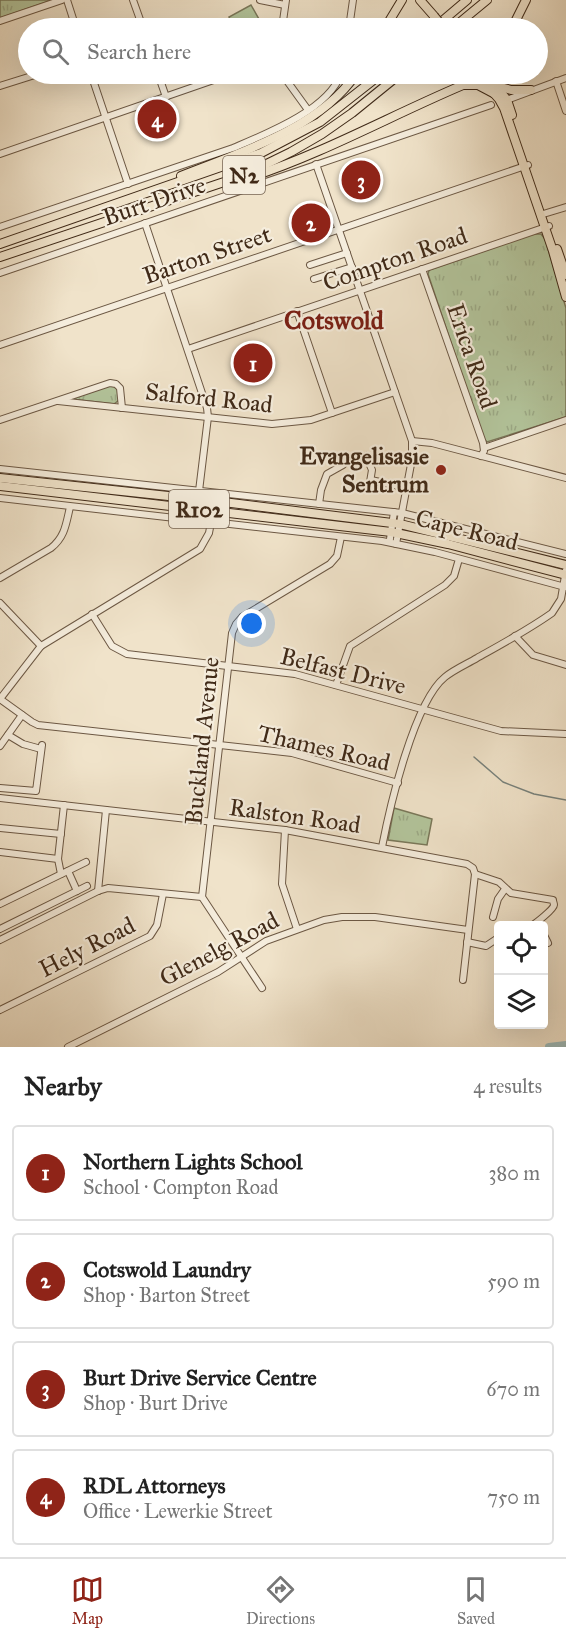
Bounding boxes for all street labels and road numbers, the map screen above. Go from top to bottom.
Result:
road number: N2 [223,156,265,194]
street label: Burt Drive [99,169,209,233]
street label: Barton Street [139,219,275,291]
street label: Compton Road [319,220,471,298]
street label: Erica Road [440,299,504,413]
street label: Salford Road [144,376,274,420]
road number: R102 [169,490,229,528]
street label: Cape Road [413,503,521,557]
street label: Belfast Drive [277,641,409,701]
street label: Buckland Avenue [178,655,226,827]
street label: Thames Road [255,718,393,778]
street label: Ralston Road [227,792,363,840]
street label: Glenelg Road [154,905,284,993]
street label: Hely Road [34,910,140,984]

